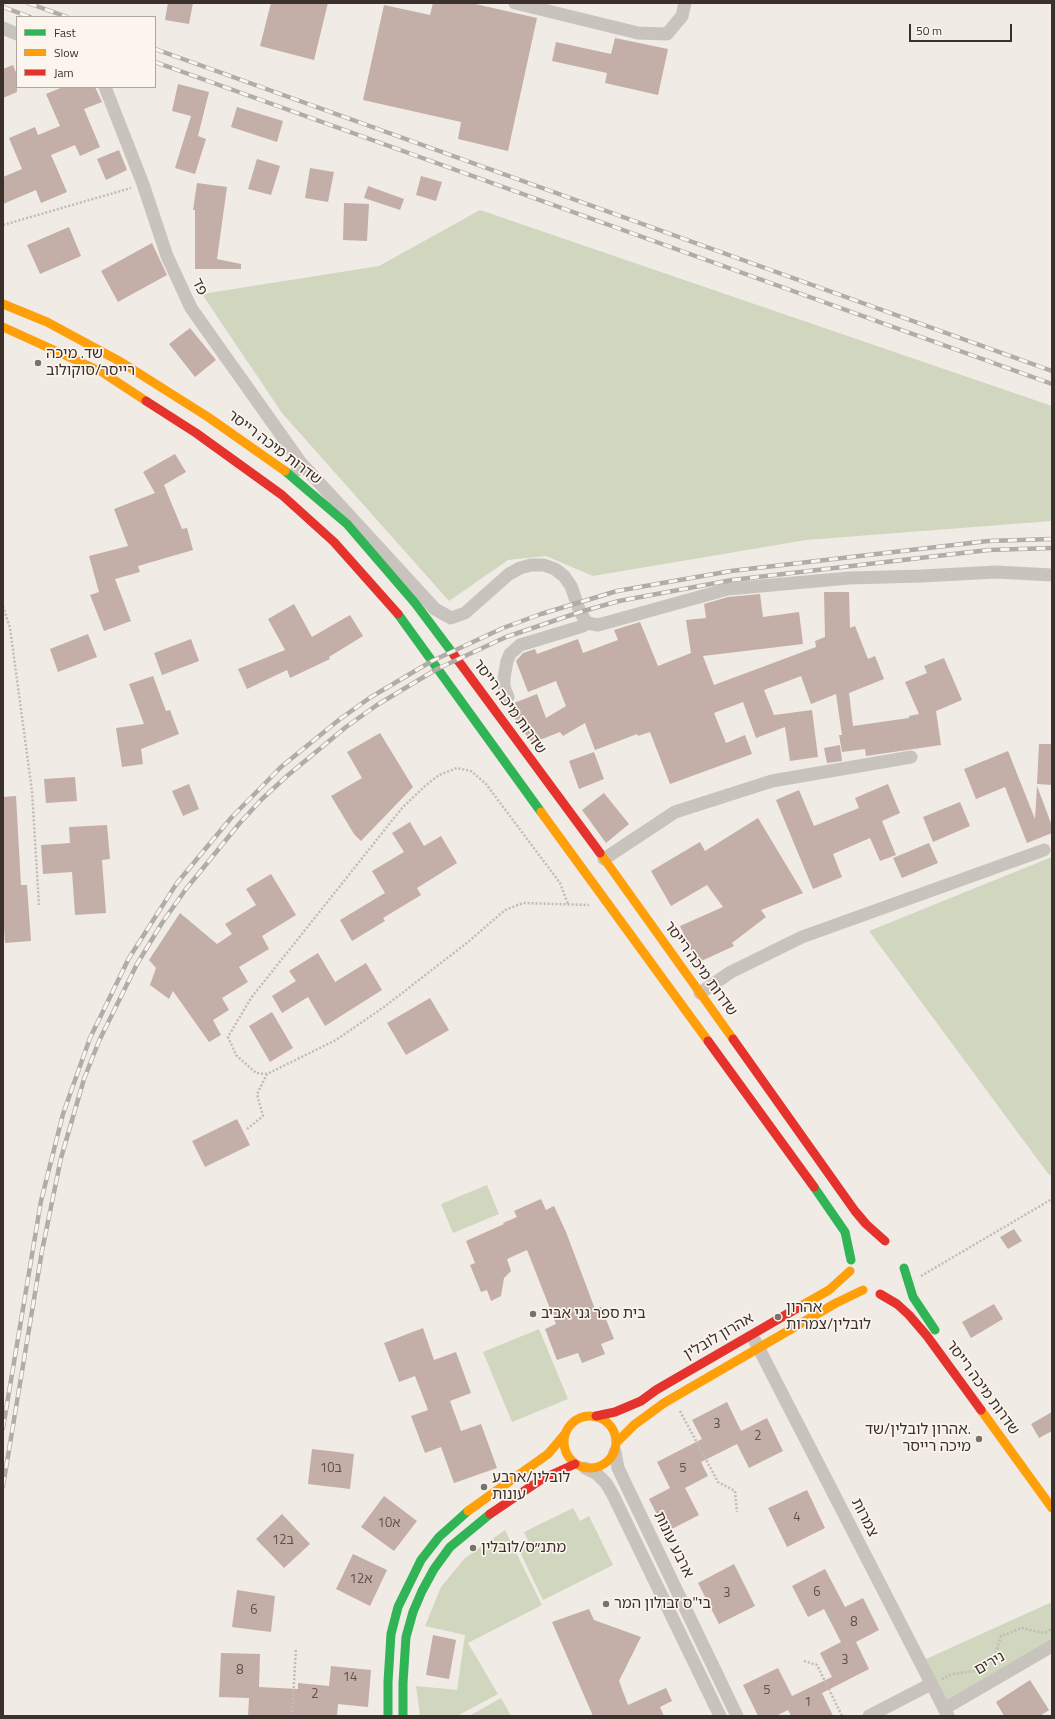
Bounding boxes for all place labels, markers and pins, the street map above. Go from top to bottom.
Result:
place label: שד. מיכה רייסר/סוקולוב [46,345,135,380]
marker: שד. מיכה רייסר/סוקולוב [33,358,43,368]
place label: אהרון לובלין/צמרות [786,1299,871,1334]
place label: בית ספר גני אביב [541,1305,646,1323]
marker: בית ספר גני אביב [528,1309,538,1319]
marker: אהרון לובלין/צמרות [773,1312,783,1322]
place label: אהרון לובלין/שד. מיכה רייסר [865,1421,971,1456]
marker: אהרון לובלין/שד. מיכה רייסר [974,1434,984,1444]
place label: לובלין/ארבע עונות [492,1469,570,1504]
marker: לובלין/ארבע עונות [479,1482,489,1492]
place label: מתנ״ס/לובלין [481,1539,566,1557]
marker: מתנ״ס/לובלין [468,1543,478,1553]
place label: בי"ס זבולון המר [614,1595,711,1613]
marker: בי"ס זבולון המר [601,1599,611,1609]

